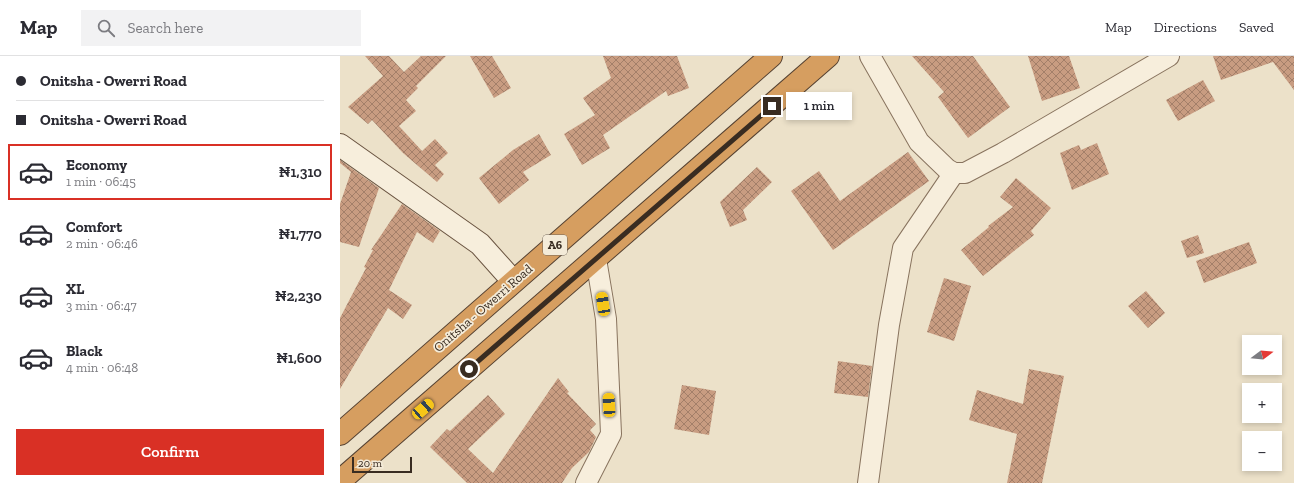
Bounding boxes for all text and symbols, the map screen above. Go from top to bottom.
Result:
search box [81,10,361,46]
text: Map [20,16,57,39]
icon: search [95,17,117,39]
text: Search here [127,19,203,37]
text: Map [1105,19,1132,36]
text: Directions [1154,19,1217,36]
text: Saved [1239,19,1274,36]
text: Onitsha - Owerri Road [40,72,187,90]
callout: 1 min [786,92,852,120]
route end [763,97,781,115]
text: 1 min [804,98,834,113]
text: Onitsha - Owerri Road [40,111,187,129]
icon: car [18,154,54,190]
text: Economy [66,156,127,174]
text: ₦1,310 [279,163,322,181]
text: 1 min · 06:45 [66,174,136,189]
icon: car [18,216,54,252]
text: Comfort [66,218,122,236]
text: ₦1,770 [278,225,322,243]
road number: A6 [543,235,567,255]
text: 2 min · 06:46 [66,236,138,251]
street label: Onitsha - Owerri Road [431,261,535,355]
icon: car [18,278,54,314]
text: XL [66,280,84,298]
text: ₦2,230 [275,287,322,305]
car [595,291,611,317]
text: 3 min · 06:47 [66,298,137,313]
north arrow [1242,335,1282,375]
map controls [1242,335,1282,471]
icon: car [18,340,54,376]
text: Black [66,342,103,360]
text: ₦1,600 [276,349,322,367]
text: 4 min · 06:48 [66,360,138,375]
route start [460,360,478,378]
button: + [1242,383,1282,423]
car [602,393,616,417]
car [410,397,436,421]
button: Confirm [16,429,324,475]
button: − [1242,431,1282,471]
scale bar [352,455,412,474]
text: 20 m [358,457,382,470]

